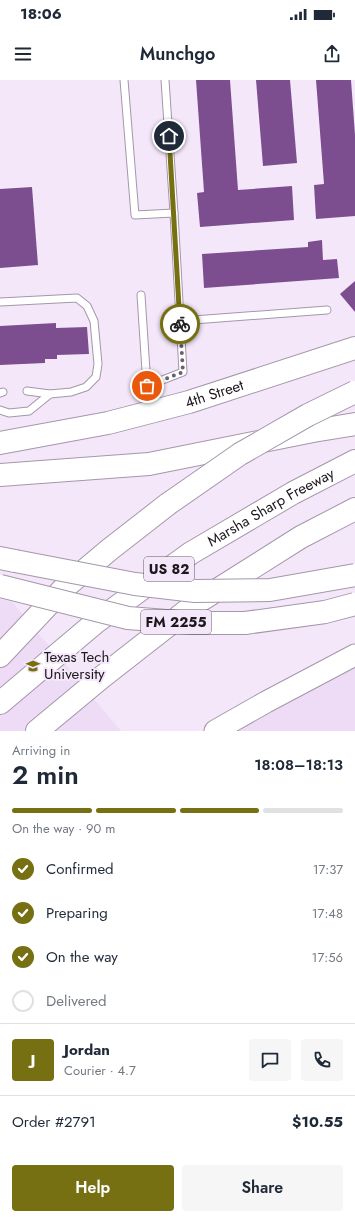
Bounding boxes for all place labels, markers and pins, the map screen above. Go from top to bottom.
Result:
pin [152,119,186,153]
pin [130,369,164,403]
place label: Texas Tech University [44,646,109,685]
school or university icon: Texas Tech University [25,658,41,674]

